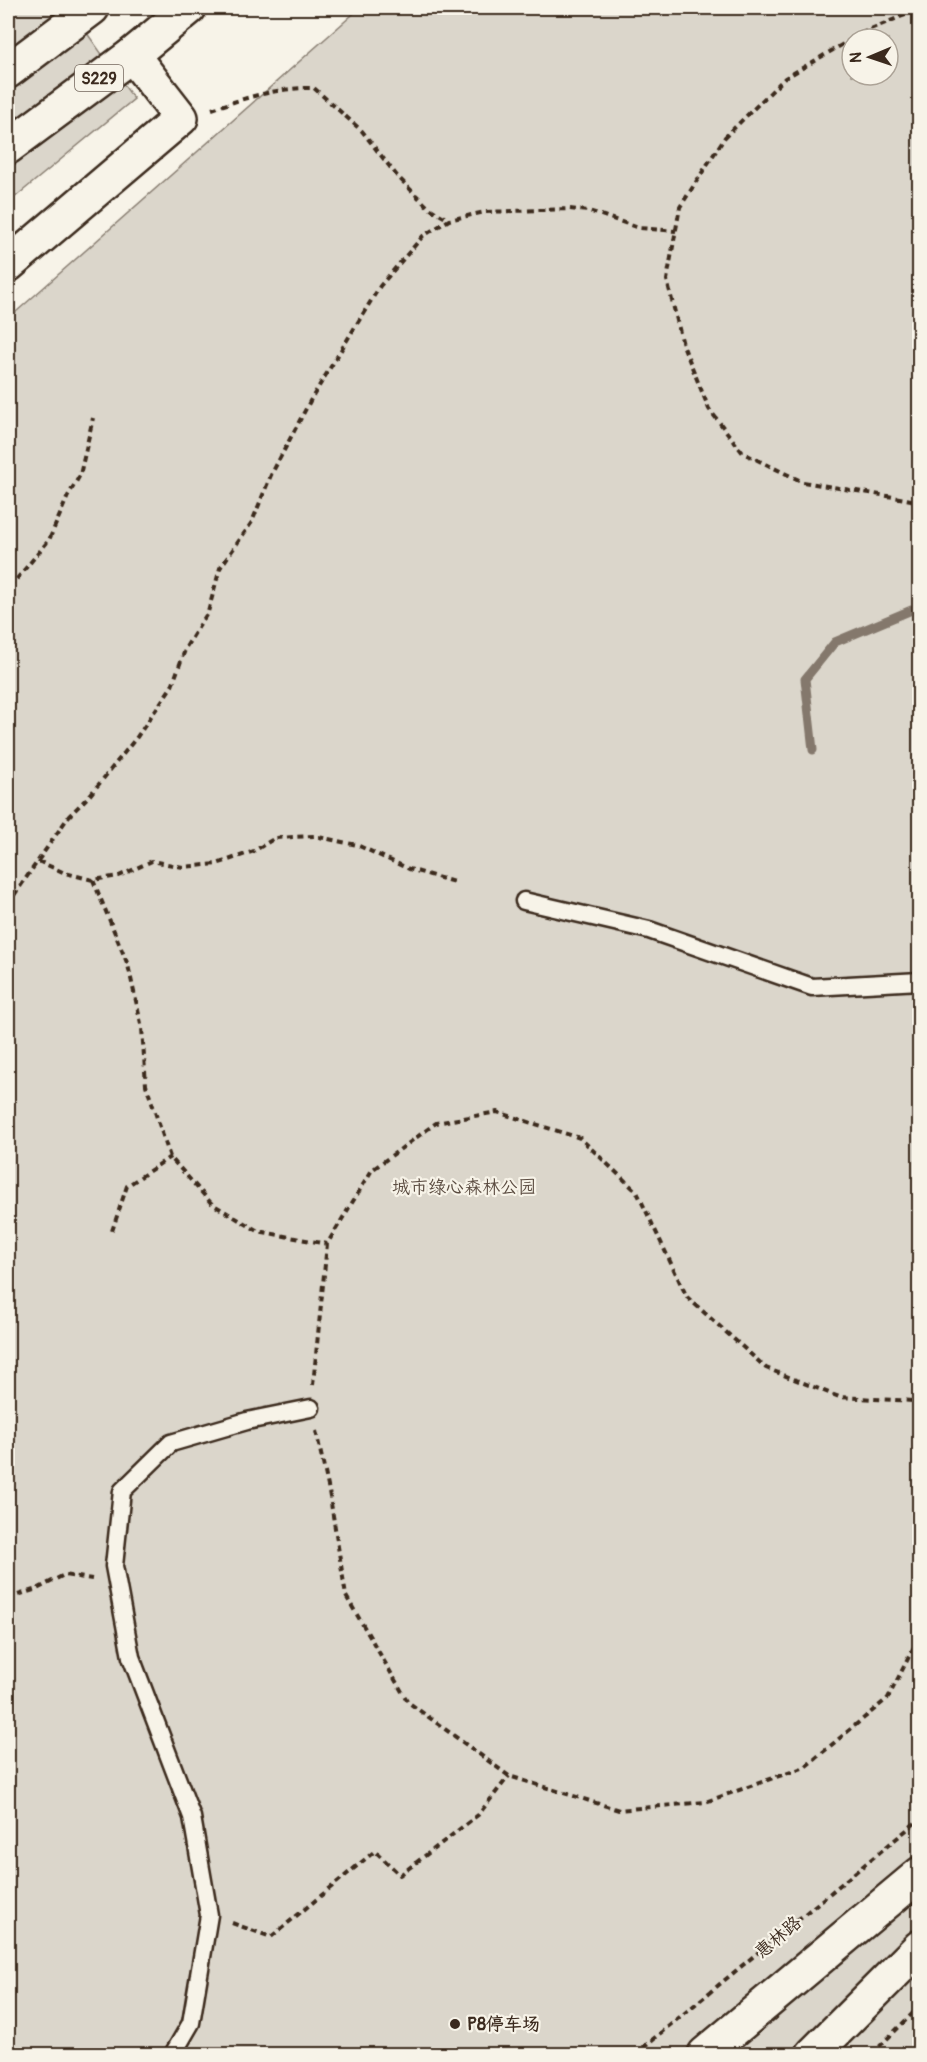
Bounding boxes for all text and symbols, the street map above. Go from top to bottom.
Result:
north arrow [840,27,900,87]
text: N [846,52,866,63]
road number: S229 [75,65,123,91]
park label: 城市绿心森林公园 [392,1176,536,1199]
street label: 惠林路 [750,1911,806,1964]
place label: P8停车场 [467,2013,540,2036]
marker: P8停车场 [448,2017,462,2031]

